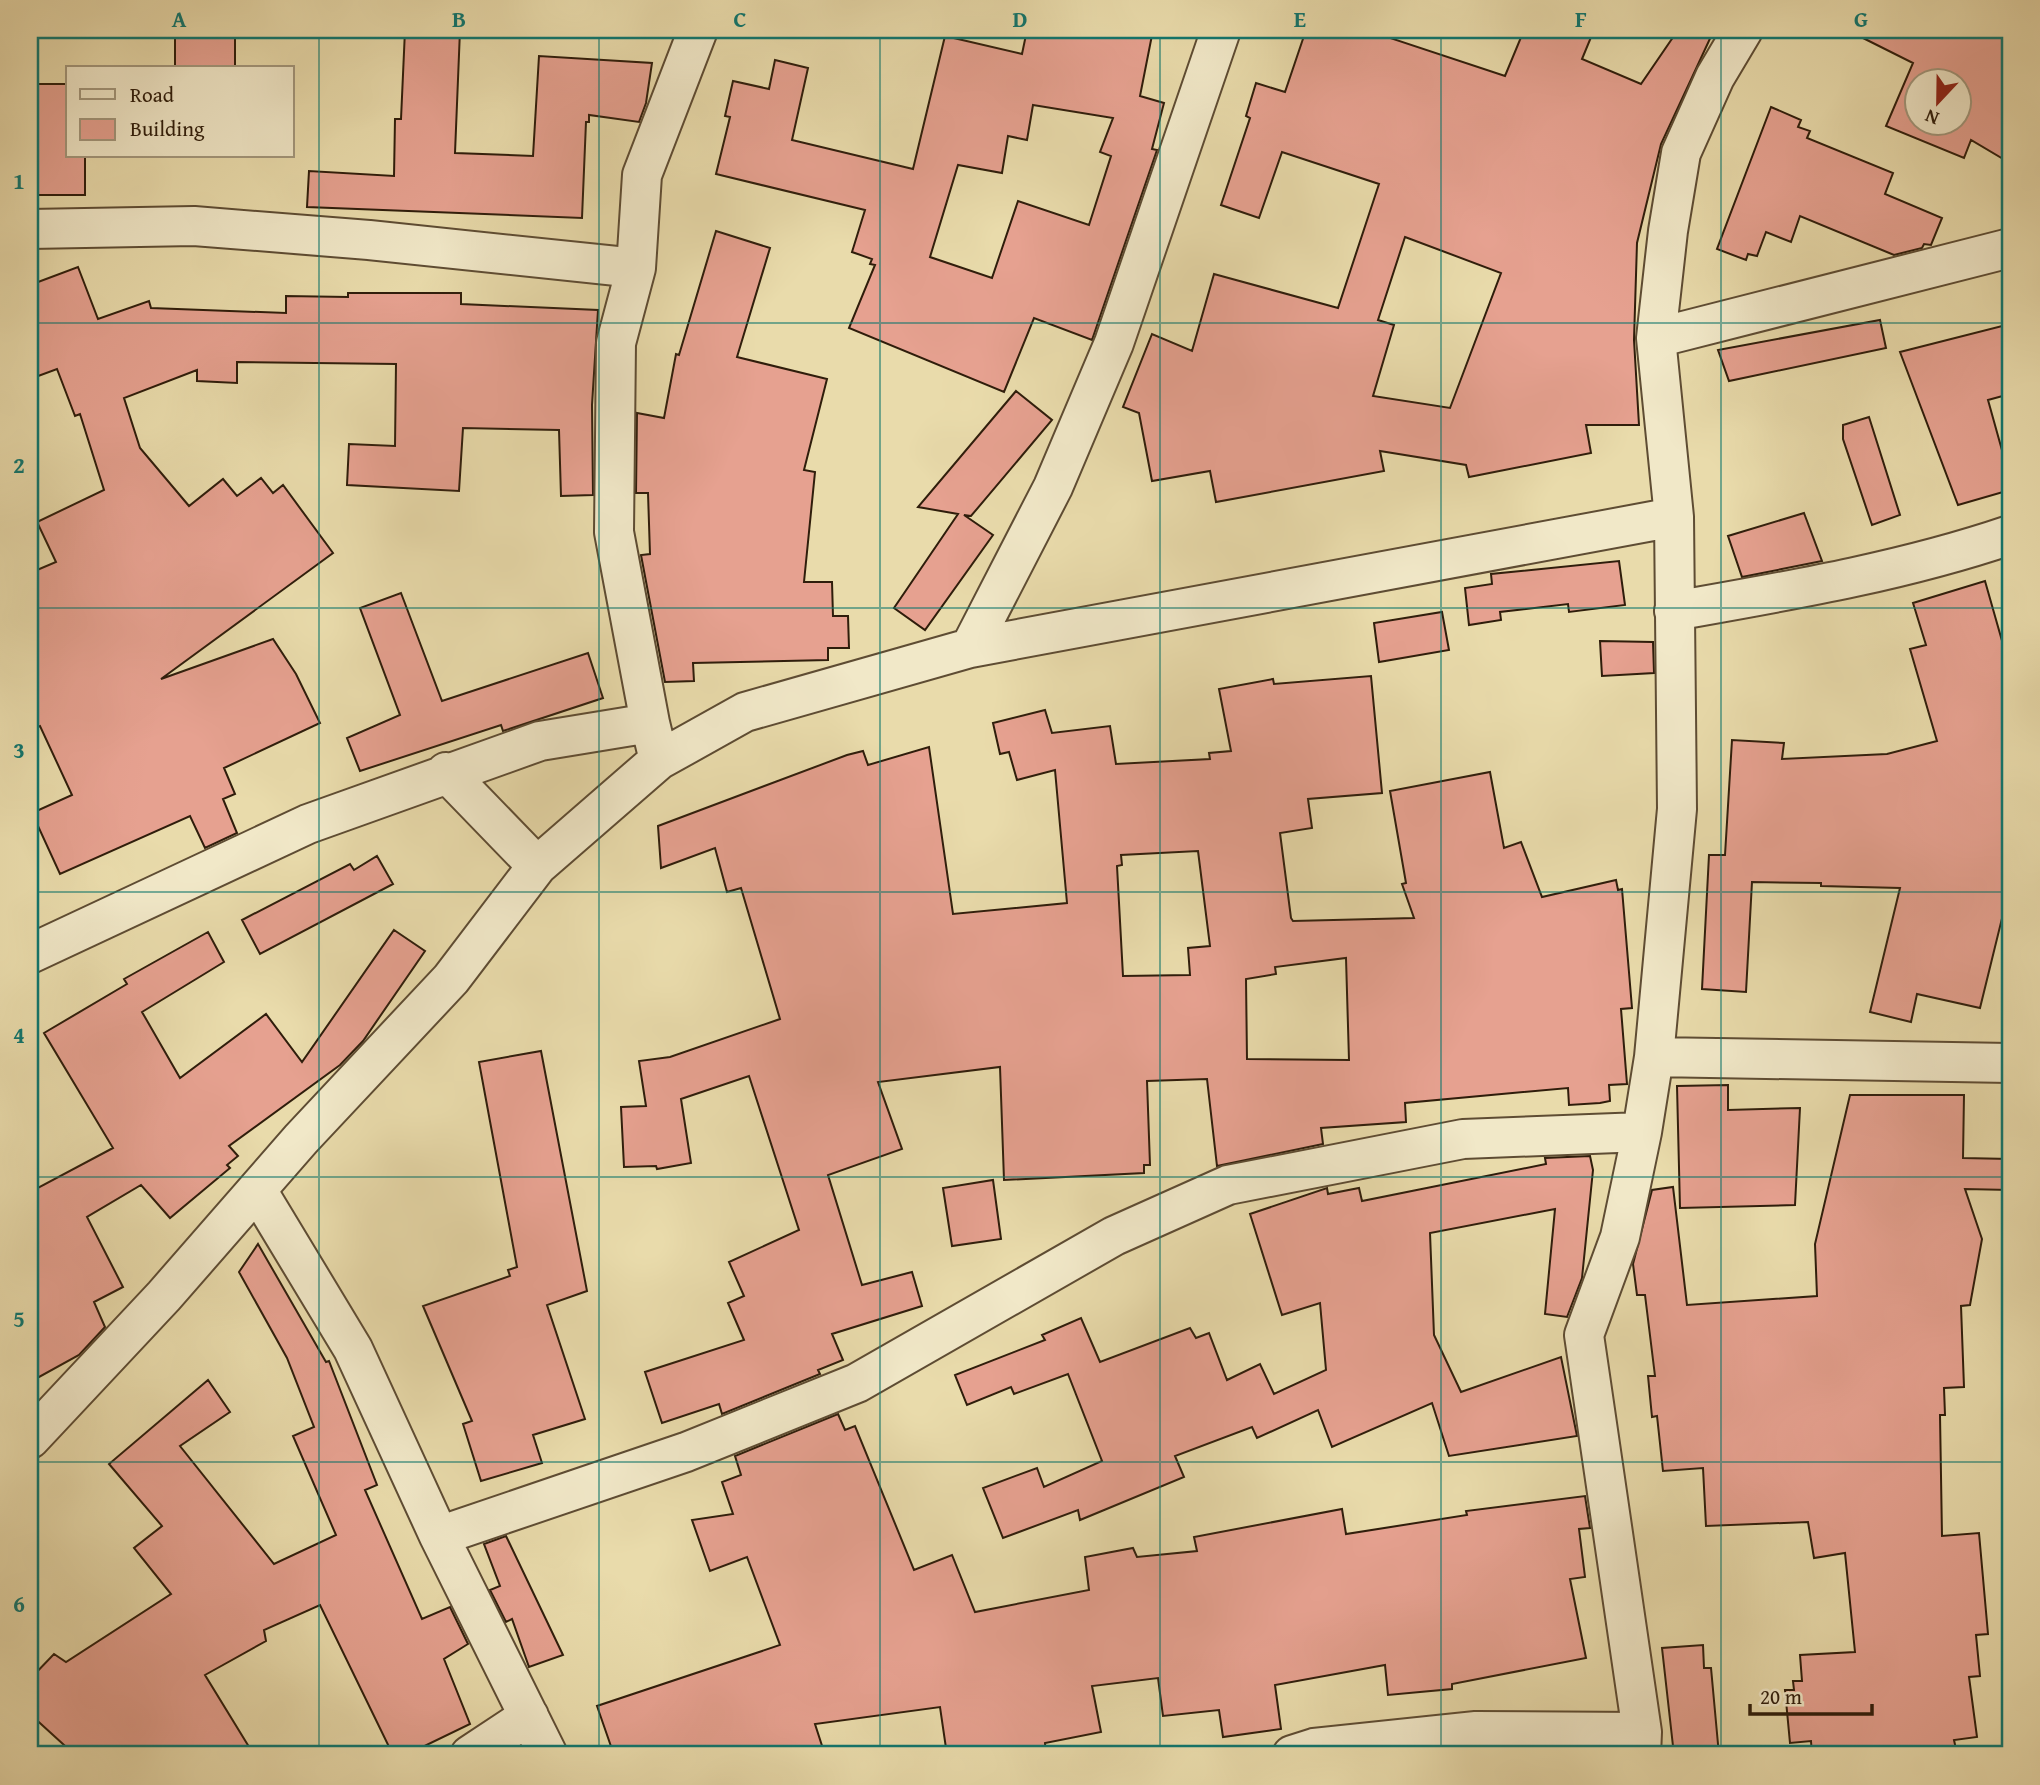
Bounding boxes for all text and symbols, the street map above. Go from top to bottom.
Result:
text: A [172,2,187,35]
text: B [452,2,466,35]
text: C [733,2,747,35]
text: D [1013,2,1028,35]
text: E [1294,2,1306,35]
text: F [1575,2,1587,35]
text: G [1854,2,1868,35]
legend [66,66,294,158]
north arrow [1904,66,1974,136]
text: Road [130,79,175,110]
text: N [1920,102,1943,133]
text: Building [130,113,205,144]
text: 1 [13,164,25,197]
text: 2 [13,448,25,481]
text: 3 [13,733,25,766]
text: 4 [13,1018,25,1051]
text: 5 [13,1302,25,1335]
text: 6 [13,1587,25,1620]
scale bar [1750,1673,1872,1717]
text: 20 m [1760,1681,1802,1712]

